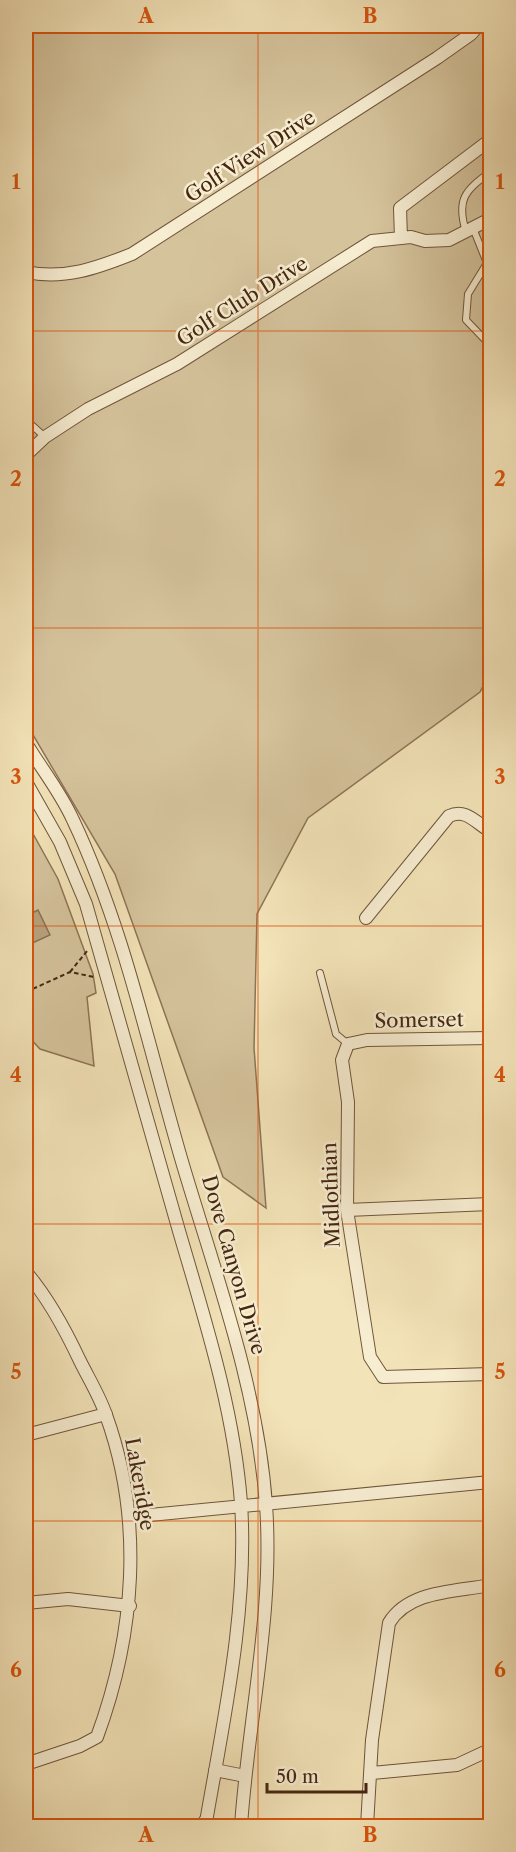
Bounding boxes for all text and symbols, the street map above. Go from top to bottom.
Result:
text: A [137,4,154,28]
text: B [363,4,378,28]
street label: Golf View Drive [180,105,320,207]
text: 1 [12,170,21,194]
text: 1 [496,170,505,194]
street label: Golf Club Drive [172,251,312,351]
text: 2 [10,467,22,491]
text: 2 [494,467,506,491]
text: 3 [10,765,22,789]
text: 3 [494,765,506,789]
street label: Somerset [374,1007,464,1033]
text: 4 [10,1063,22,1087]
text: 4 [494,1063,506,1087]
street label: Midlothian [317,1141,345,1248]
street label: Dove Canyon Drive [197,1173,271,1357]
text: 5 [10,1360,22,1384]
text: 5 [494,1360,506,1384]
street label: Lakeridge [120,1436,160,1532]
text: 6 [10,1658,22,1682]
text: 6 [494,1658,506,1682]
scale bar [267,1756,366,1794]
text: 50 m [276,1766,319,1788]
text: A [137,1823,154,1847]
text: B [363,1823,378,1847]

